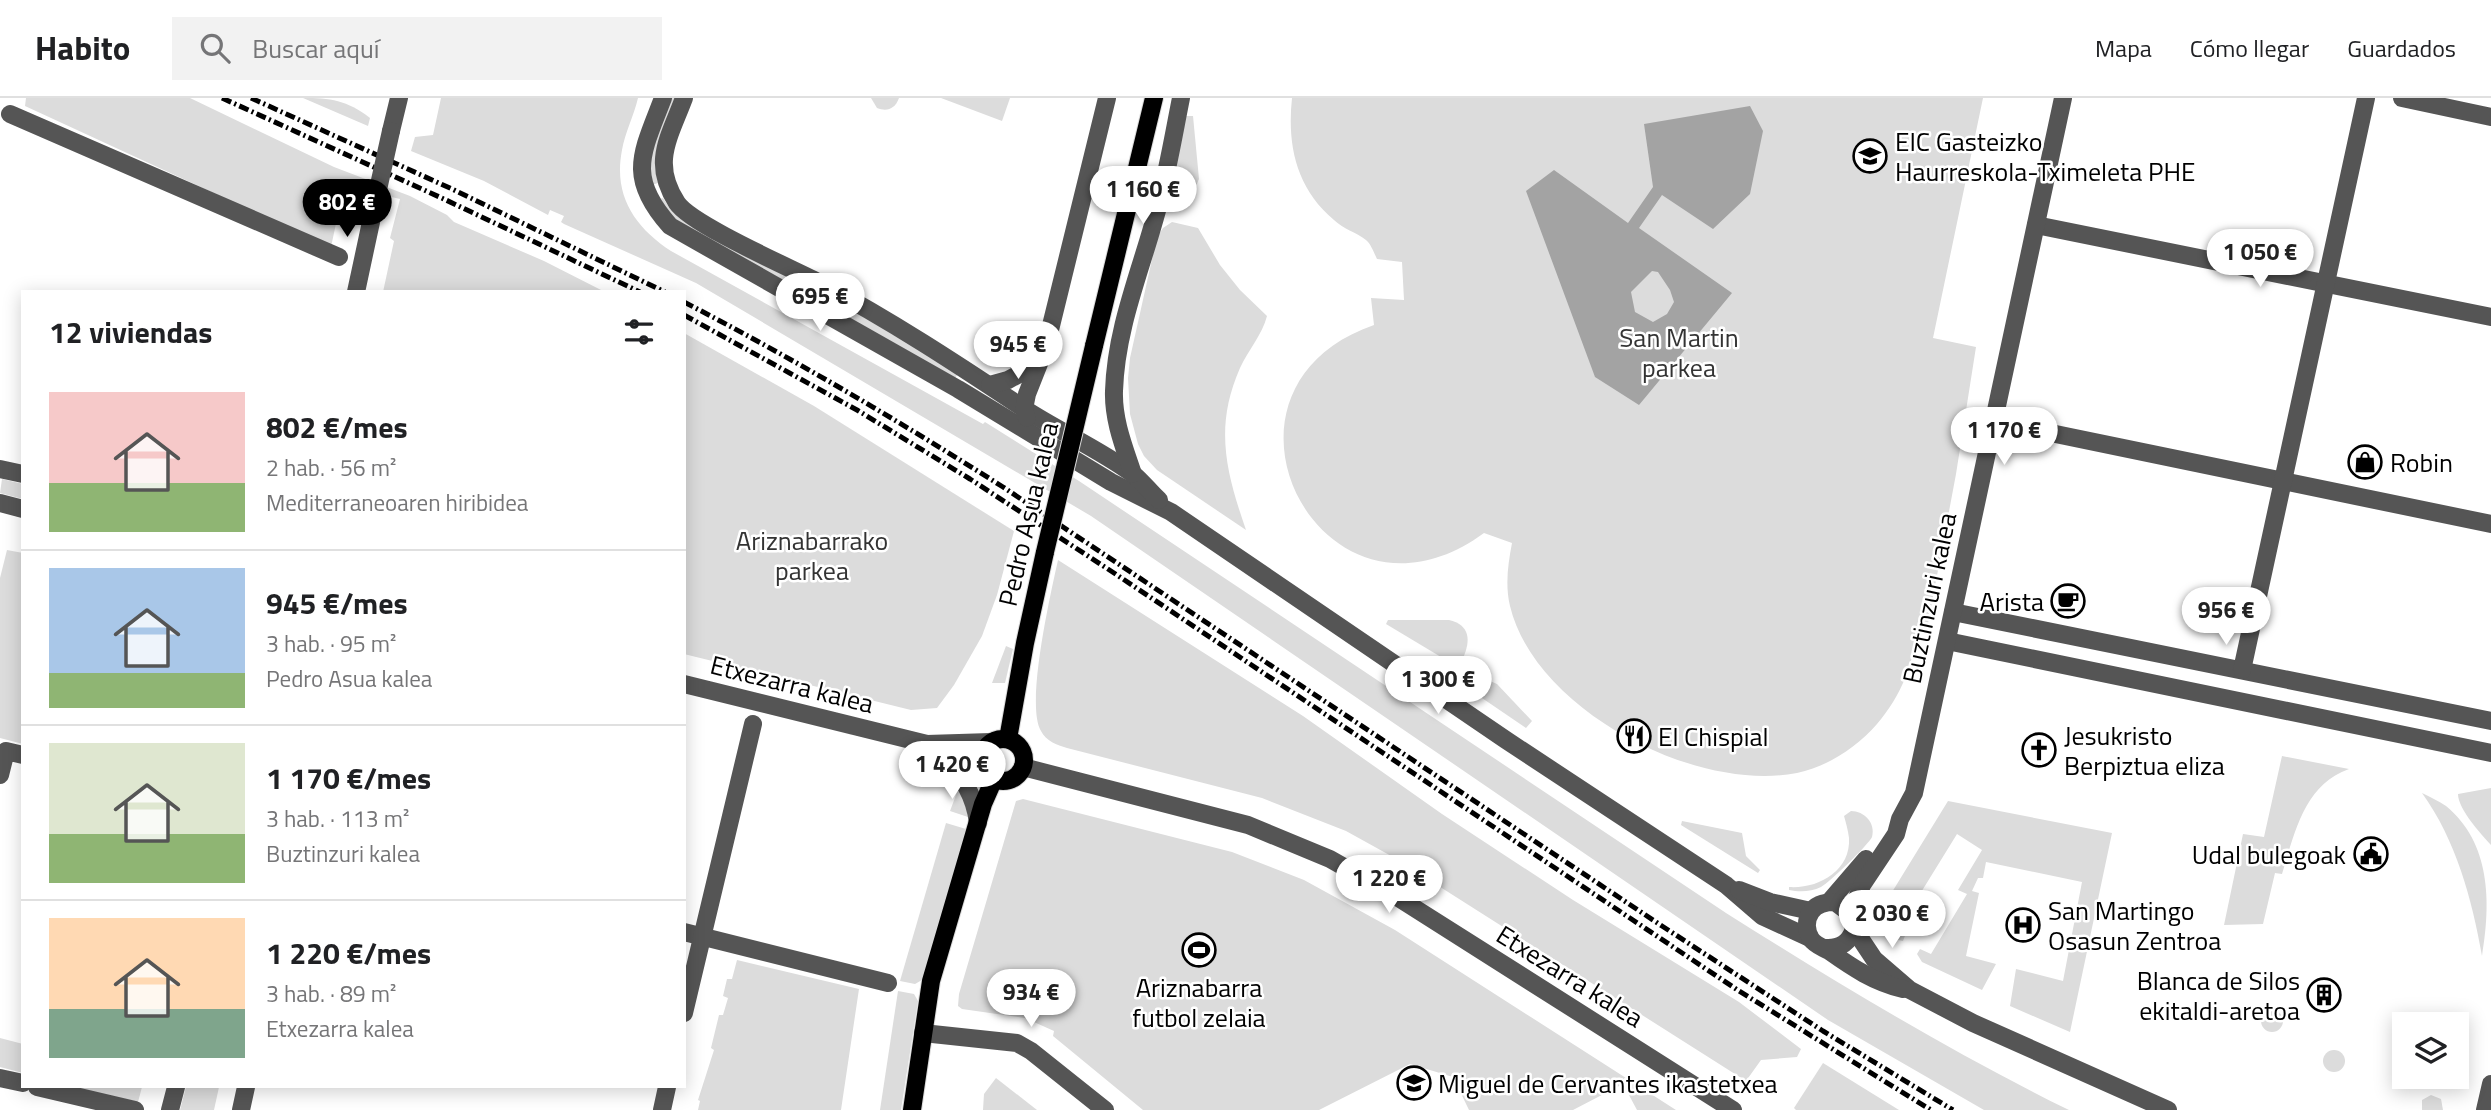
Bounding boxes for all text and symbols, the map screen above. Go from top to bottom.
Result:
search box [172,17,662,80]
text: Habito [35,23,130,73]
icon: search [196,29,234,67]
text: Buscar aquí [252,29,379,68]
text: Mapa [2095,30,2152,66]
text: Cómo llegar [2190,30,2309,66]
text: Guardados [2347,30,2456,66]
place label: EIC Gasteizko Haurreskola-Tximeleta PHE [1895,122,2195,191]
school or university icon: EIC Gasteizko Haurreskola-Tximeleta PHE [1851,137,1889,175]
pin: 1 160 € [1078,166,1208,226]
text: 1 160 € [1106,171,1180,206]
pin: 802 € [298,180,396,239]
text: 802 € [319,184,375,219]
pin: 1 050 € [2195,230,2325,289]
text: 1 050 € [2223,234,2297,269]
pin: 695 € [771,274,869,333]
text: 695 € [792,278,848,313]
text: 12 viviendas [49,309,212,355]
icon: filters [620,313,658,351]
park label: San Martin parkea [1619,318,1739,387]
pin: 945 € [969,322,1067,381]
text: 945 € [990,326,1046,361]
text: 802 €/mes [266,404,408,450]
pin: 1 170 € [1939,408,2069,467]
text: 1 170 € [1967,412,2041,447]
street label: Pedro Asua kalea [988,418,1068,610]
icon: home [105,420,189,504]
shop icon: Robin [2346,443,2384,481]
place label: Robin [2390,443,2453,482]
text: 2 hab. · 56 m² [266,450,396,485]
text: Mediterraneoaren hiribidea [266,485,528,520]
street label: Buztinzuri kalea [1892,509,1966,687]
park label: Ariznabarrako parkea [736,521,888,590]
text: 945 €/mes [266,580,408,626]
place label: Arista [1980,582,2044,621]
cafe icon: Arista [2049,582,2087,620]
pin: 956 € [2177,588,2275,647]
text: 956 € [2198,592,2254,627]
icon: home [105,596,189,680]
text: 3 hab. · 95 m² [266,626,396,661]
street label: Etxezarra kalea [706,645,878,723]
pin: 1 300 € [1373,656,1503,716]
text: Pedro Asua kalea [266,661,432,696]
text: 1 300 € [1401,661,1475,696]
place label: Jesukristo Berpiztua eliza [2064,716,2225,785]
restaurant icon: El Chispial [1615,717,1653,755]
place label: El Chispial [1658,717,1768,756]
church icon: Jesukristo Berpiztua eliza [2020,731,2058,769]
pin: 1 420 € [887,742,1017,801]
text: 1 420 € [915,746,989,781]
text: 1 170 €/mes [266,755,431,801]
icon: home [105,771,189,855]
text: 3 hab. · 113 m² [266,801,409,836]
place label: Udal bulegoak [2192,835,2346,874]
public building icon: Udal bulegoak [2352,835,2390,873]
text: Buztinzuri kalea [266,836,420,871]
pin: 1 220 € [1324,856,1454,915]
text: 1 220 € [1352,860,1426,895]
pin: 2 030 € [1827,890,1957,950]
place label: San Martingo Osasun Zentroa [2048,891,2221,960]
text: 2 030 € [1855,895,1929,930]
hospital icon: San Martingo Osasun Zentroa [2004,906,2042,944]
street label: Etxezarra kalea [1489,915,1651,1037]
text: 1 220 €/mes [266,930,431,976]
sports icon: Ariznabarra futbol zelaia [1180,931,1218,969]
icon: home [105,946,189,1030]
place label: Blanca de Silos ekitaldi-aretoa [2137,961,2300,1030]
place label: Ariznabarra futbol zelaia [1132,968,1266,1037]
pin: 934 € [982,970,1080,1029]
text: 934 € [1003,974,1059,1009]
text: 3 hab. · 89 m² [266,976,396,1011]
building icon: Blanca de Silos ekitaldi-aretoa [2305,976,2343,1014]
text: Etxezarra kalea [266,1011,414,1046]
map controls [2392,1012,2469,1089]
button: layers [2392,1012,2469,1089]
school or university icon: Miguel de Cervantes ikastetxea [1395,1064,1433,1102]
place label: Miguel de Cervantes ikastetxea [1438,1064,1778,1103]

